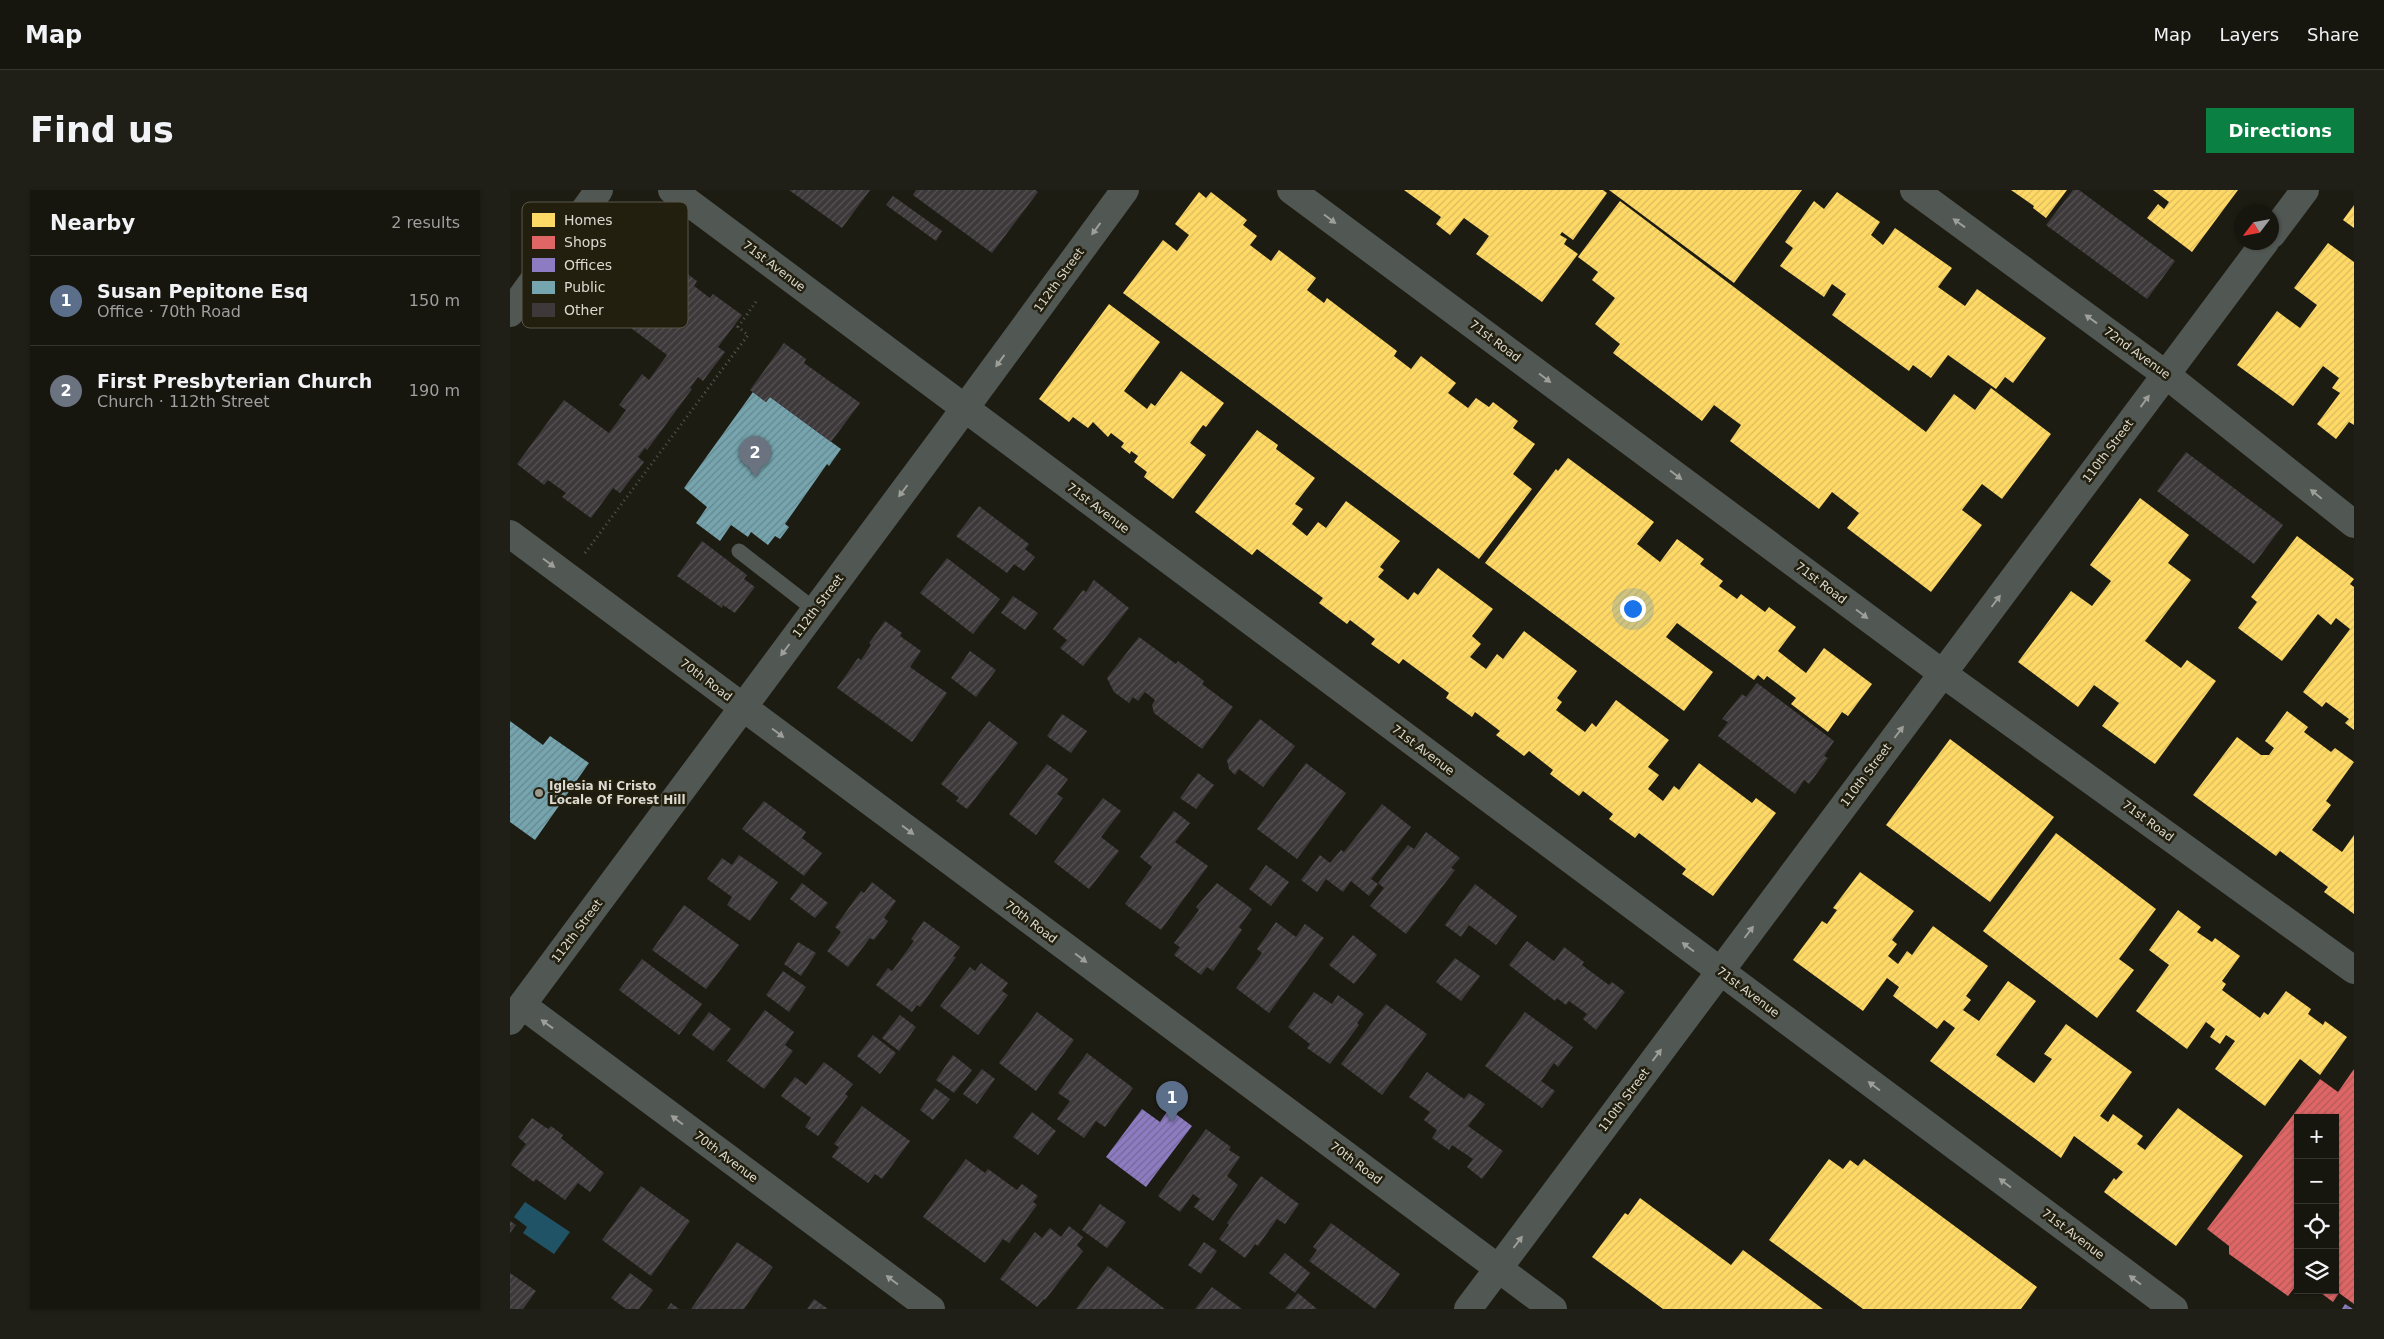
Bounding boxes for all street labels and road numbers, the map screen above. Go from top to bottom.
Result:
street label: 71st Avenue [740,238,808,294]
street label: 112th Street [1031,245,1087,315]
street label: 71st Road [1467,317,1523,365]
street label: 72nd Avenue [2101,324,2173,382]
street label: 110th Street [2080,416,2136,485]
street label: 71st Avenue [1064,480,1132,536]
street label: 71st Road [1793,559,1849,607]
street label: 112th Street [790,571,846,640]
street label: 70th Road [677,656,735,704]
street label: 71st Avenue [1389,722,1457,778]
street label: 110th Street [1838,740,1894,809]
street label: 71st Road [2120,798,2176,844]
street label: 112th Street [549,896,605,965]
street label: 70th Road [1002,898,1060,946]
street label: 71st Avenue [1714,964,1782,1020]
street label: 110th Street [1596,1065,1652,1134]
street label: 70th Avenue [691,1129,761,1185]
street label: 70th Road [1327,1139,1385,1187]
street label: 71st Avenue [2039,1206,2107,1262]

